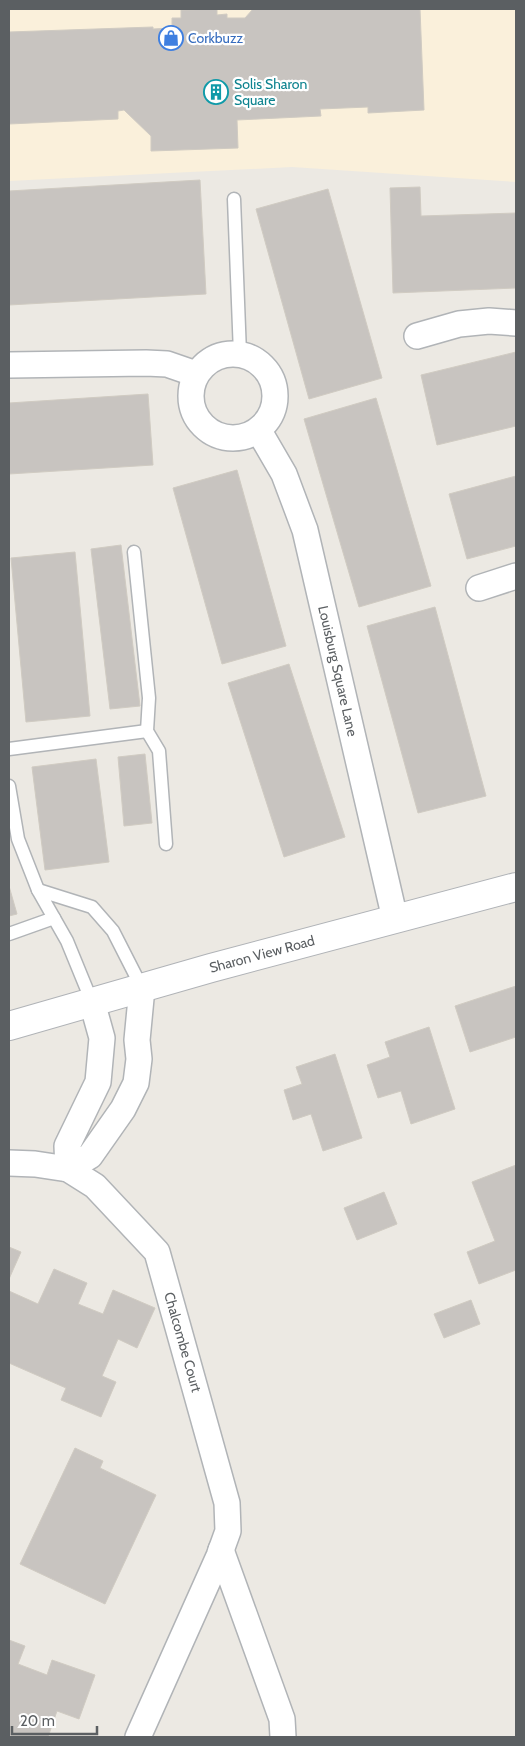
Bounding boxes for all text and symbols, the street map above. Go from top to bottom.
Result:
shop icon: Corkbuzz [158,25,184,51]
place label: Corkbuzz [188,29,244,47]
place label: Solis Sharon Square [234,75,307,109]
building icon: Solis Sharon Square [203,79,229,105]
street label: Louisburg Square Lane [314,604,362,738]
street label: Sharon View Road [207,931,317,977]
street label: Chalcombe Court [160,1290,206,1394]
scale bar [12,1704,98,1736]
text: 20 m [20,1712,55,1730]

